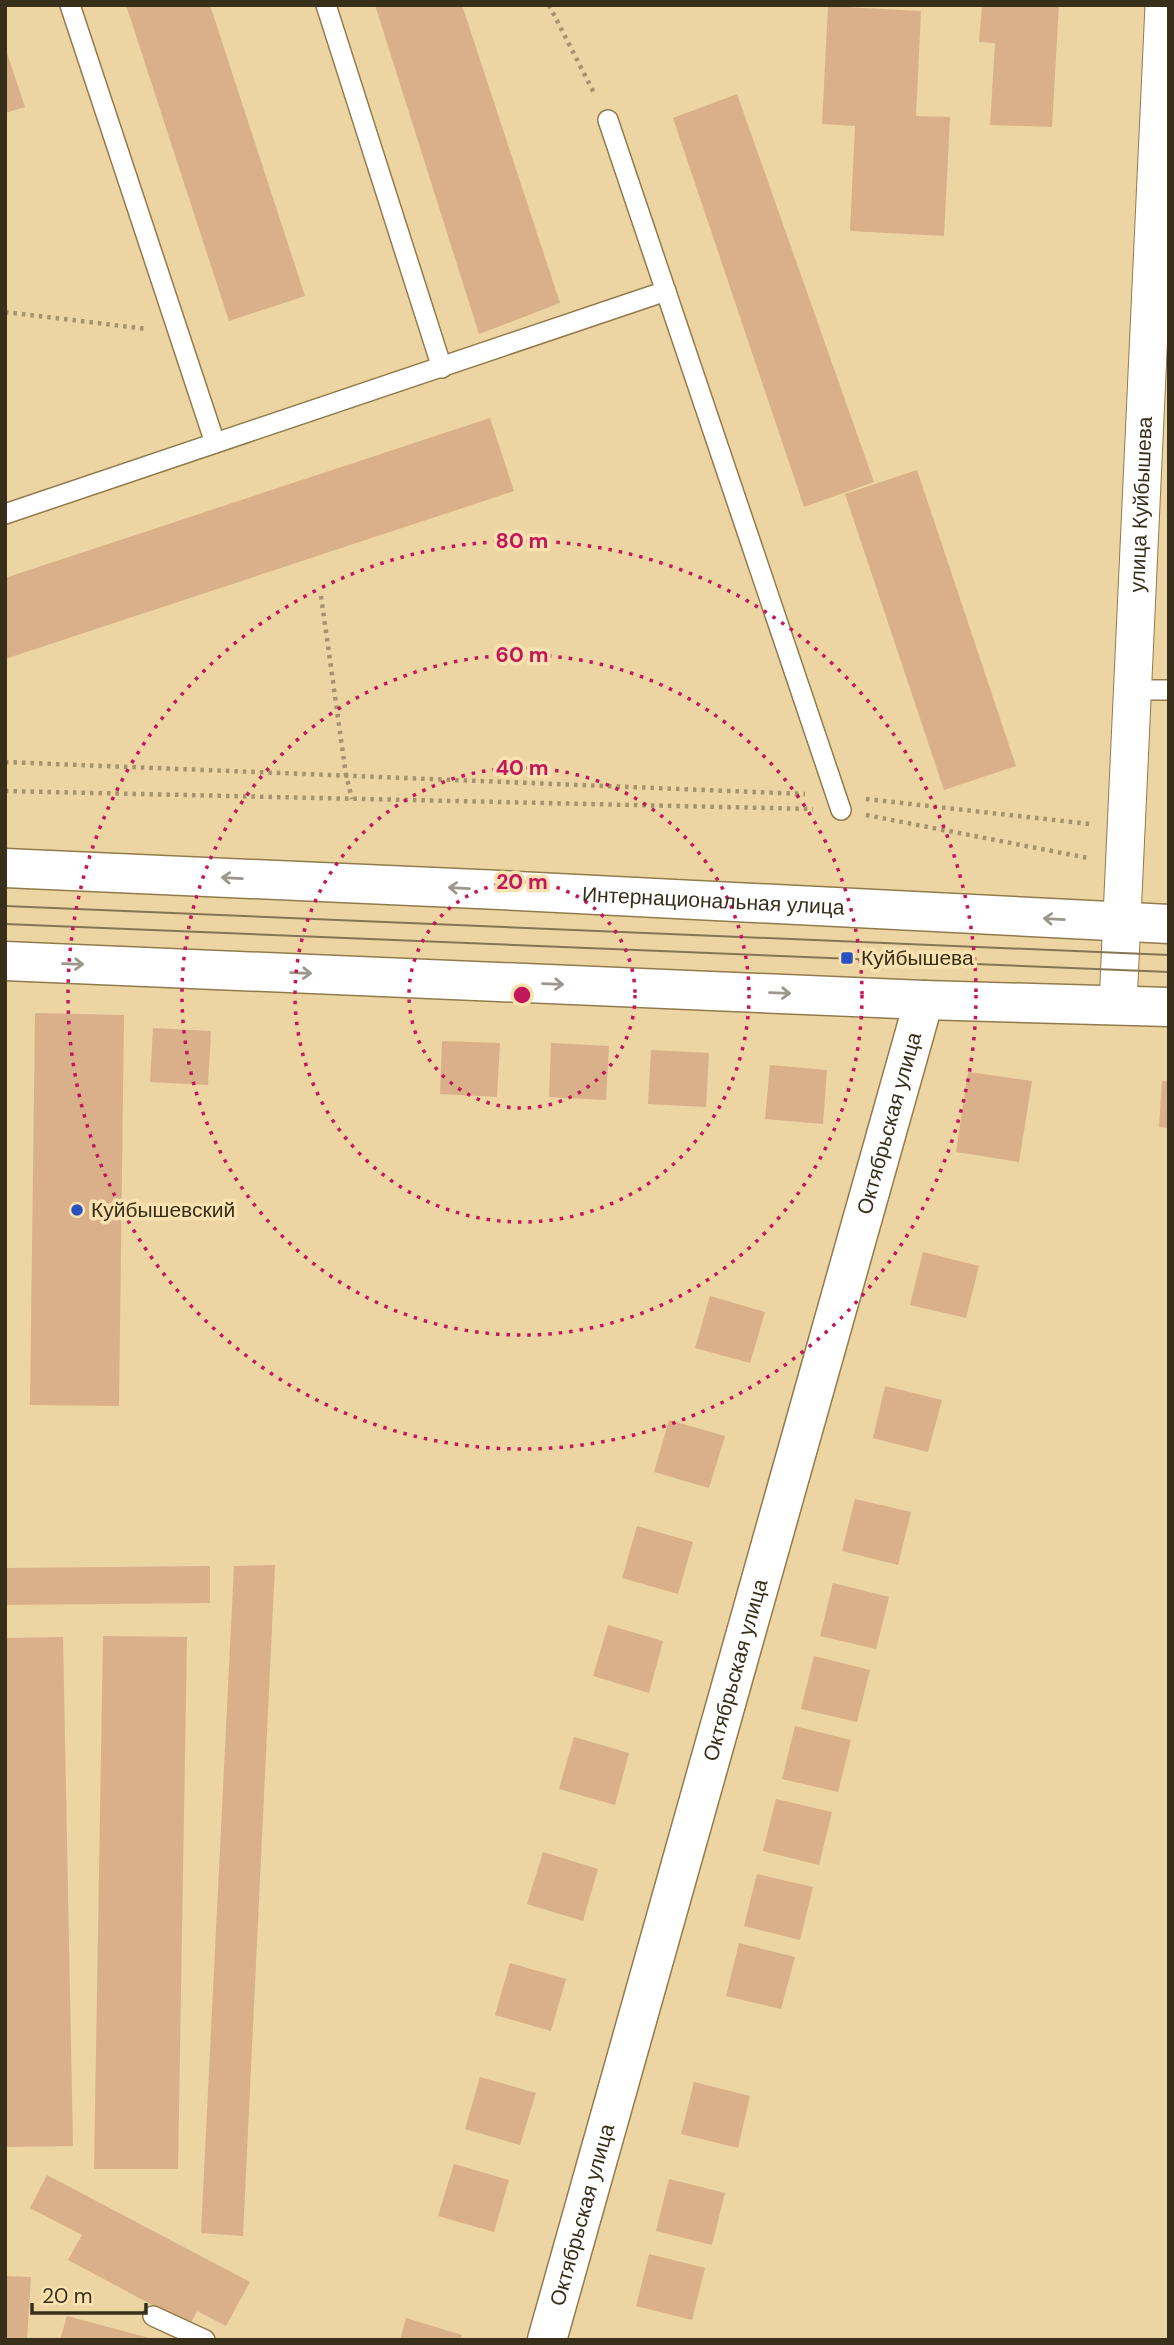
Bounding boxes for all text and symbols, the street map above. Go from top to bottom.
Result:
street label: улица Куйбышева [1123,416,1159,593]
text: 80 m [496,527,548,555]
text: 60 m [496,641,548,669]
text: 40 m [495,754,549,782]
text: 20 m [496,868,548,896]
one-way arrow [221,872,244,885]
street label: Интернациональная улица [581,880,845,922]
one-way arrow [448,882,471,895]
one-way arrow [1042,912,1065,925]
place label: Куйбышева [861,944,974,972]
marker: Куйбышева [839,950,855,966]
one-way arrow [62,957,85,970]
one-way arrow [289,967,312,980]
one-way arrow [541,977,564,990]
centre of rings [510,983,534,1007]
one-way arrow [768,987,791,1000]
street label: Октябрьская улица [850,1029,928,1218]
place label: Куйбышевский [91,1196,235,1224]
marker: Куйбышевский [69,1202,85,1218]
street label: Октябрьская улица [697,1575,775,1764]
street label: Октябрьская улица [543,2120,621,2309]
scale bar [32,2272,145,2316]
text: 20 m [42,2282,93,2310]

